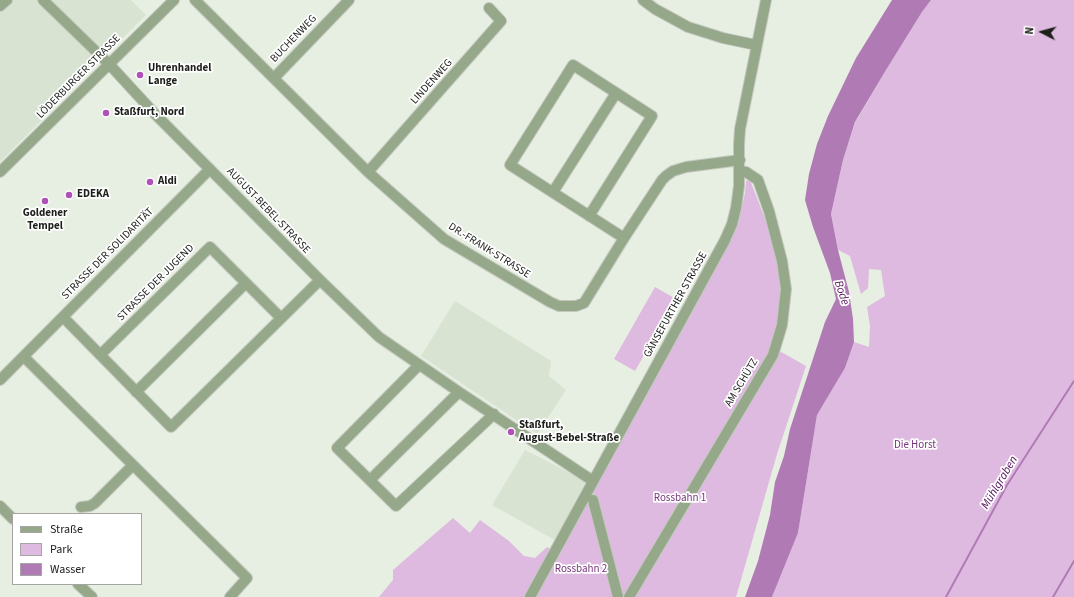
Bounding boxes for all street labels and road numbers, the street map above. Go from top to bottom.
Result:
street label: BUCHENWEG [268,12,320,66]
street label: LÖDERBURGER STRASSE [34,32,124,122]
street label: LINDENWEG [408,57,456,107]
street label: AUGUST-BEBEL-STRASSE [223,165,313,257]
street label: STRASSE DER SOLIDARITÄT [59,205,157,303]
street label: DR.-FRANK-STRASSE [446,220,532,282]
street label: STRASSE DER JUGEND [115,242,197,324]
street label: GÄNSEFURTHER STRASSE [641,250,711,360]
street label: AM SCHÜTZ [722,357,762,409]

